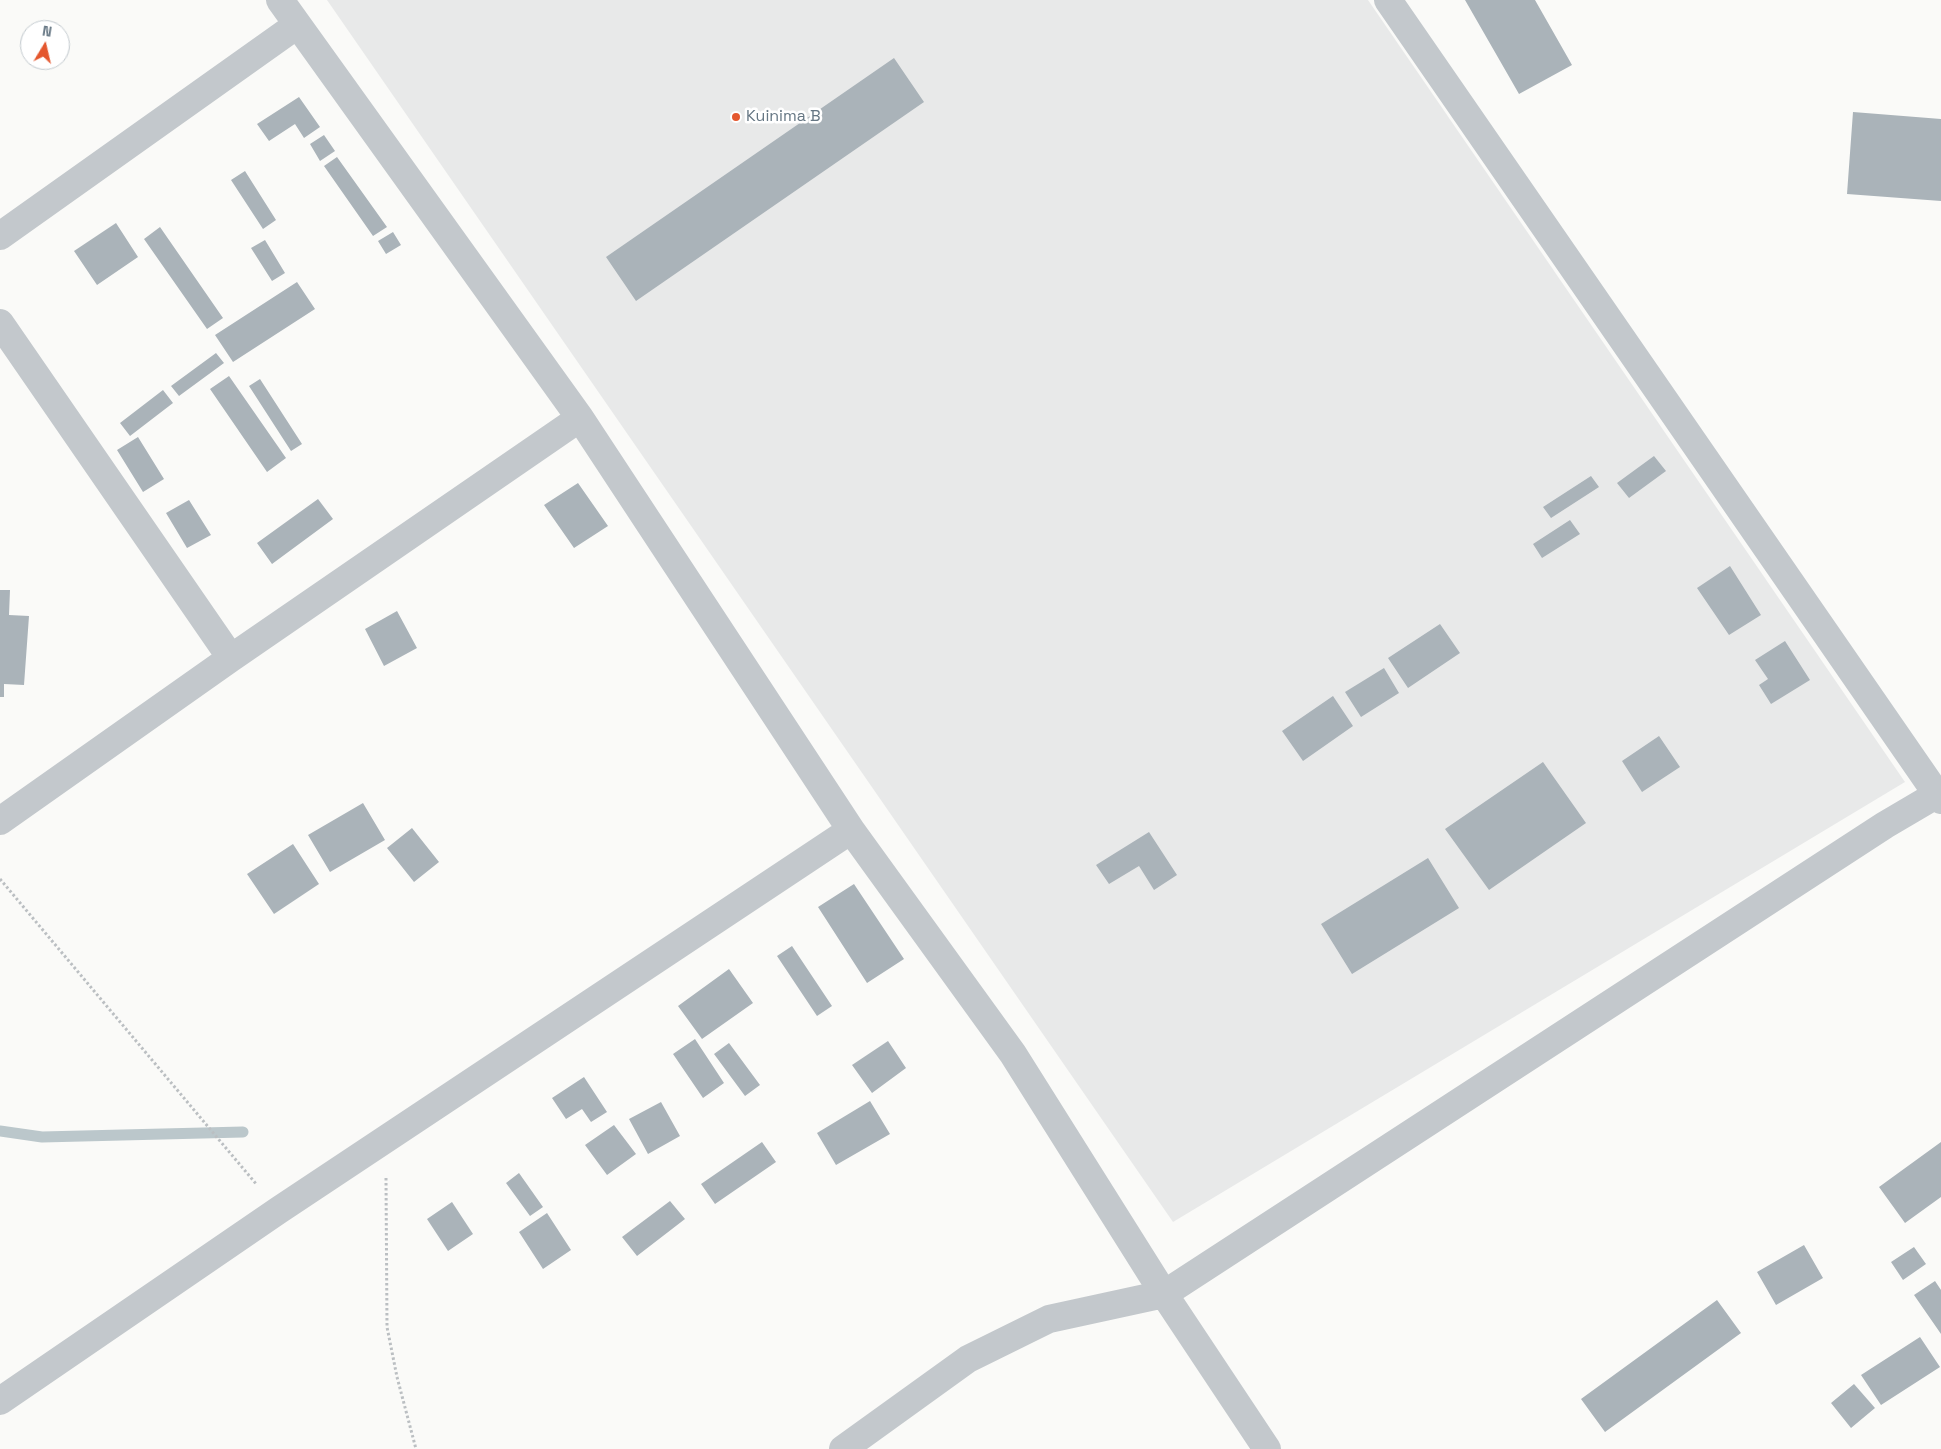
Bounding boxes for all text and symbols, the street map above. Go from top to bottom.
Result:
north arrow [20,20,70,70]
text: N [41,22,53,41]
place label: Kuinima B [746,107,821,127]
marker: Kuinima B [730,111,742,123]

